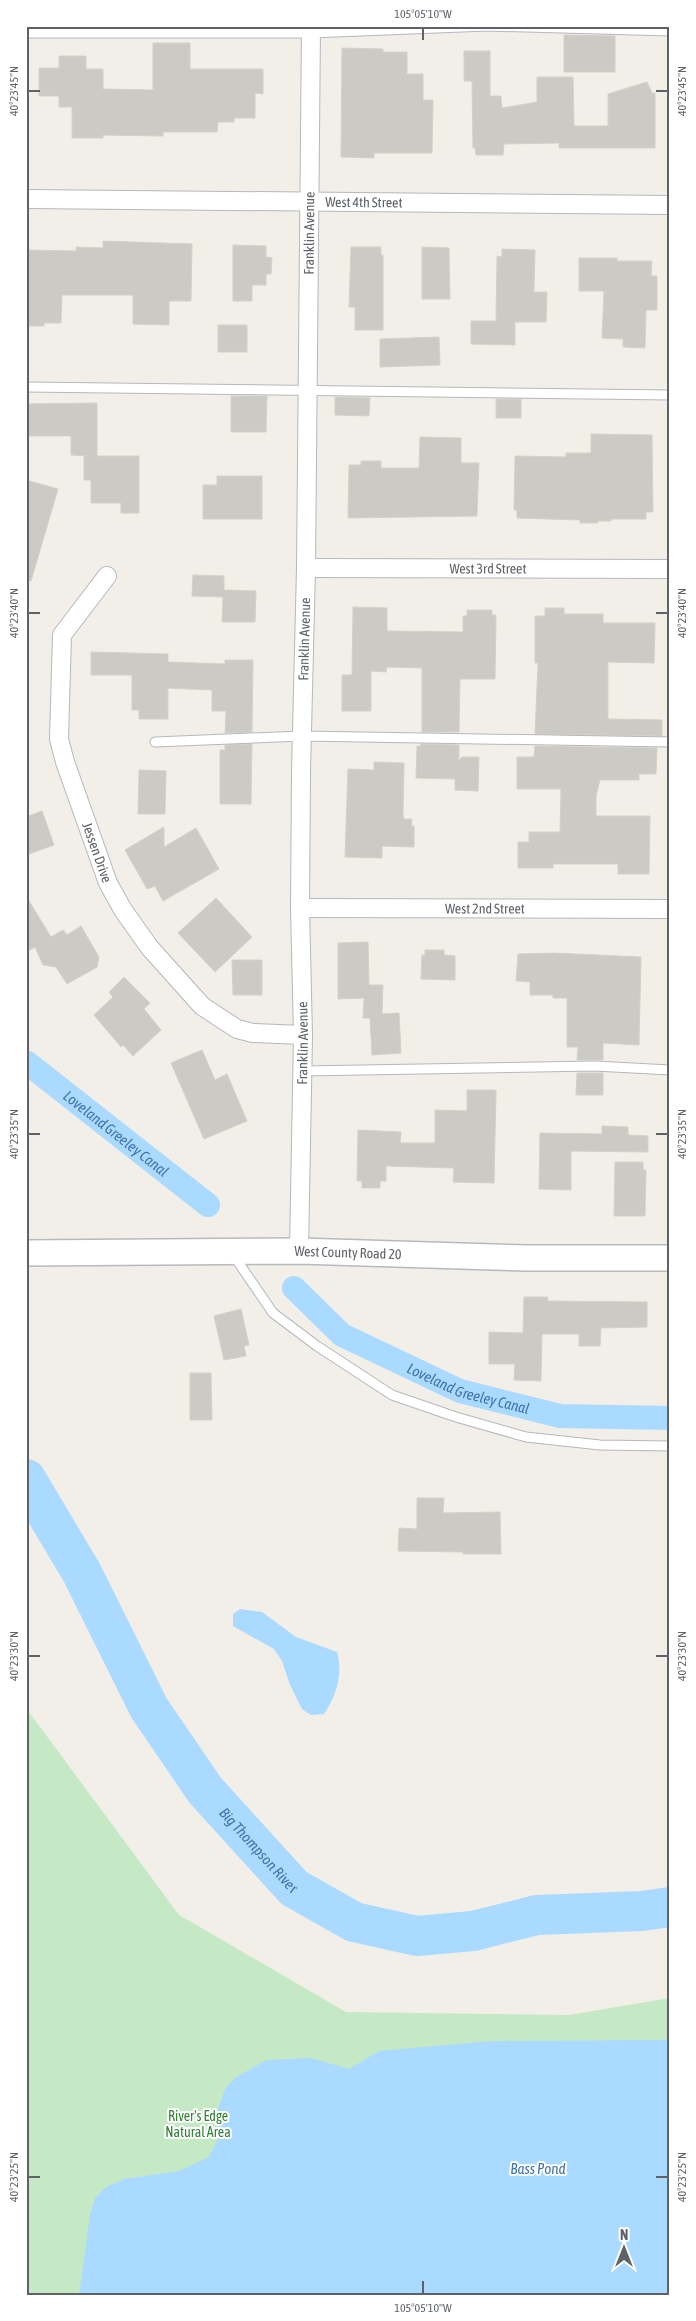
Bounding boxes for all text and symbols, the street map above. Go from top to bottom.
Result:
text: 105°05'10"W [394,7,452,21]
text: 40°23'45"N [7,66,21,116]
text: 40°23'45"N [675,66,689,116]
street label: Franklin Avenue [301,191,317,275]
street label: West 4th Street [325,194,403,211]
street label: West 3rd Street [449,560,527,577]
text: 40°23'40"N [7,588,21,638]
text: 40°23'40"N [675,588,689,638]
street label: Franklin Avenue [295,597,313,681]
street label: Jessen Drive [79,820,115,885]
street label: West 2nd Street [445,900,525,917]
street label: Franklin Avenue [294,1001,311,1085]
water label: Loveland Greeley Canal [61,1087,172,1180]
text: 40°23'35"N [7,1109,21,1159]
text: 40°23'35"N [675,1109,689,1159]
street label: West County Road 20 [294,1243,402,1262]
water label: Loveland Greeley Canal [405,1359,532,1417]
text: 40°23'30"N [7,1631,21,1681]
text: 40°23'30"N [675,1631,689,1681]
water label: Big Thompson River [216,1804,301,1897]
park label: River's Edge Natural Area [165,2108,231,2140]
text: 40°23'25"N [7,2152,21,2202]
text: 40°23'25"N [675,2152,689,2202]
water label: Bass Pond [510,2160,566,2177]
north arrow [598,2224,648,2274]
text: N [620,2227,628,2243]
text: 105°05'10"W [394,2301,452,2315]

